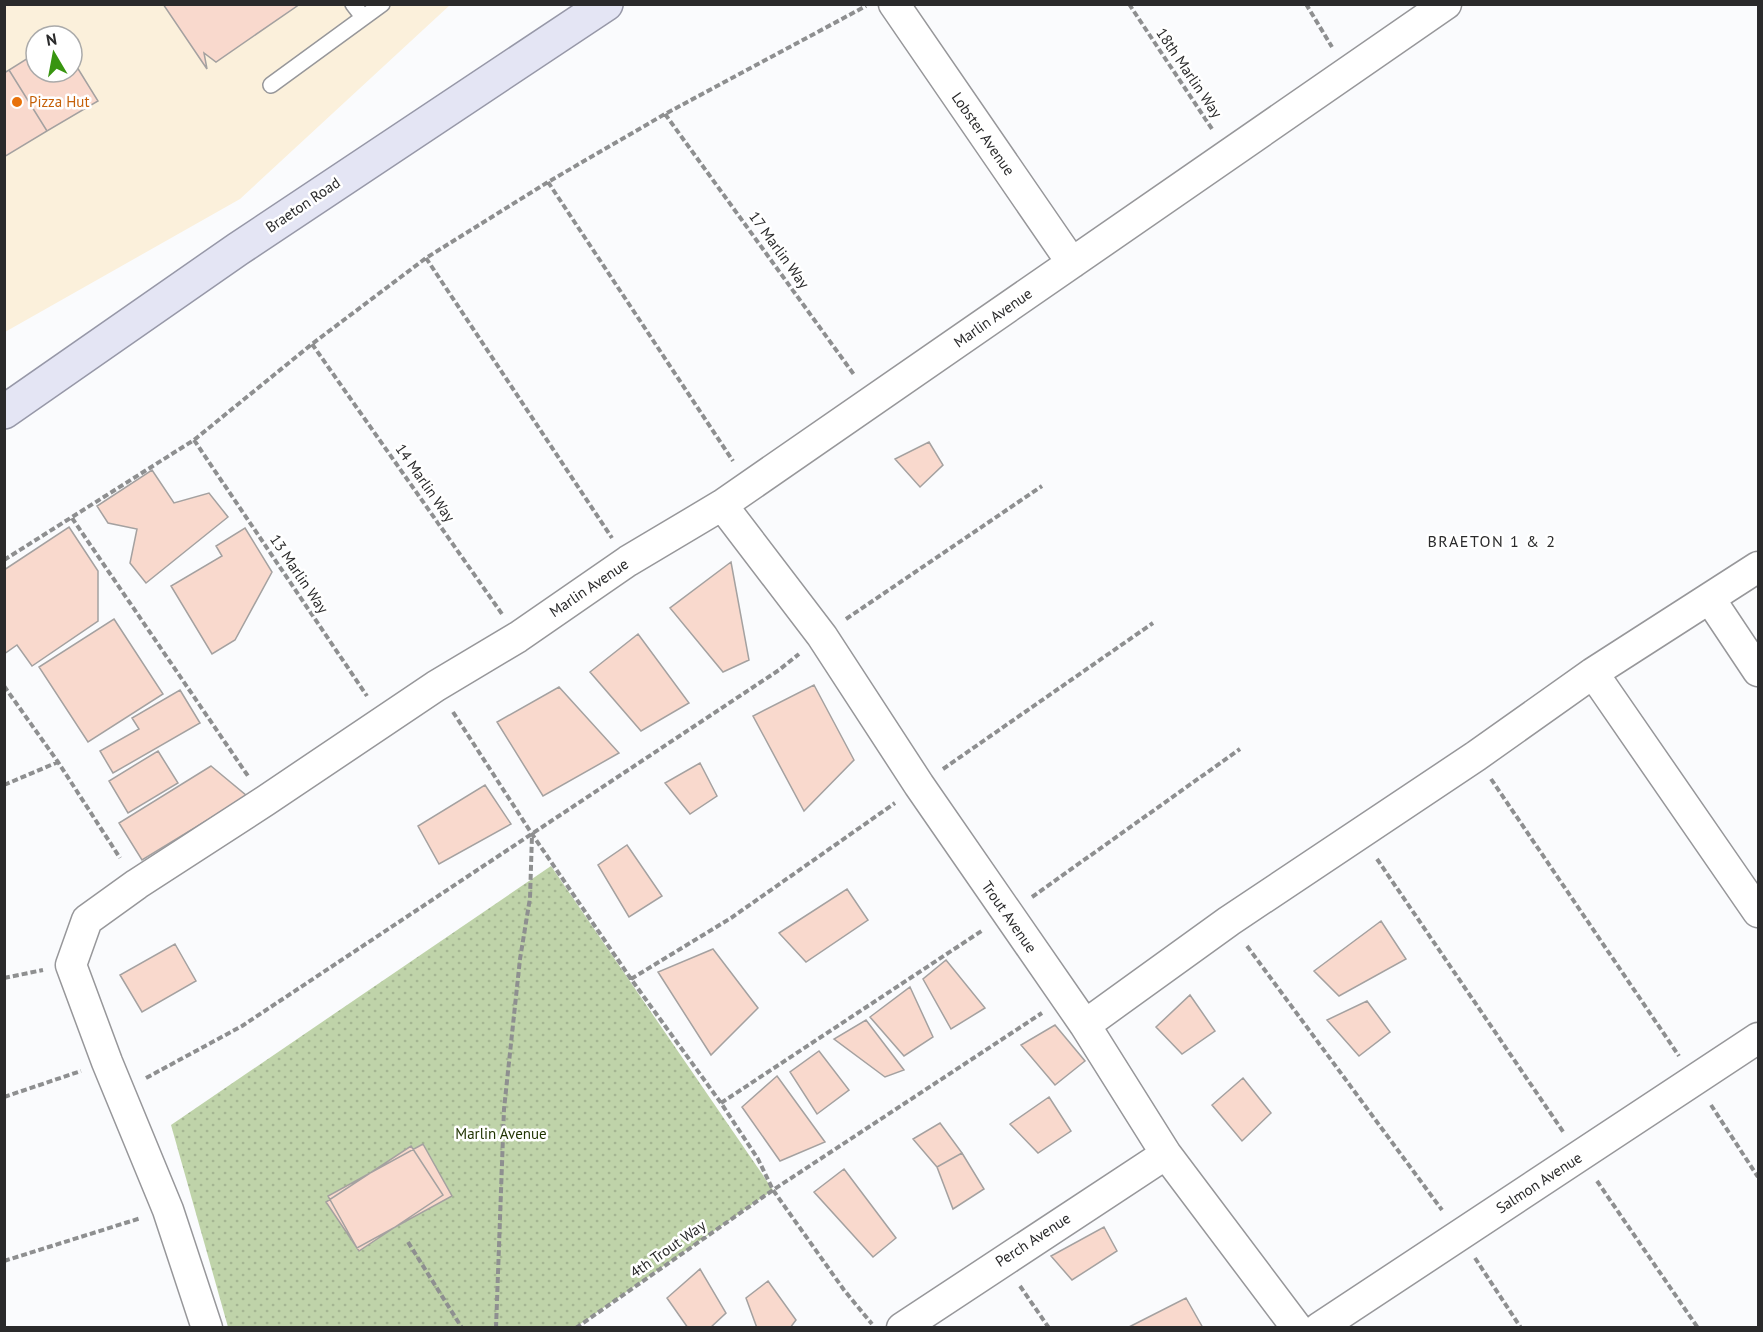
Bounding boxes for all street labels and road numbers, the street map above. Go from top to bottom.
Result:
street label: 18th Marlin Way [1152,24,1227,121]
street label: Lobster Avenue [948,88,1019,179]
street label: Braeton Road [262,173,344,236]
street label: 17 Marlin Way [745,208,814,292]
street label: Marlin Avenue [950,284,1036,352]
street label: 14 Marlin Way [391,440,459,526]
street label: 13 Marlin Way [266,531,333,617]
street label: Marlin Avenue [546,554,632,621]
street label: Trout Avenue [978,877,1041,956]
street label: Salmon Avenue [1492,1148,1585,1217]
street label: Perch Avenue [992,1208,1074,1271]
street label: 4th Trout Way [626,1216,709,1282]

